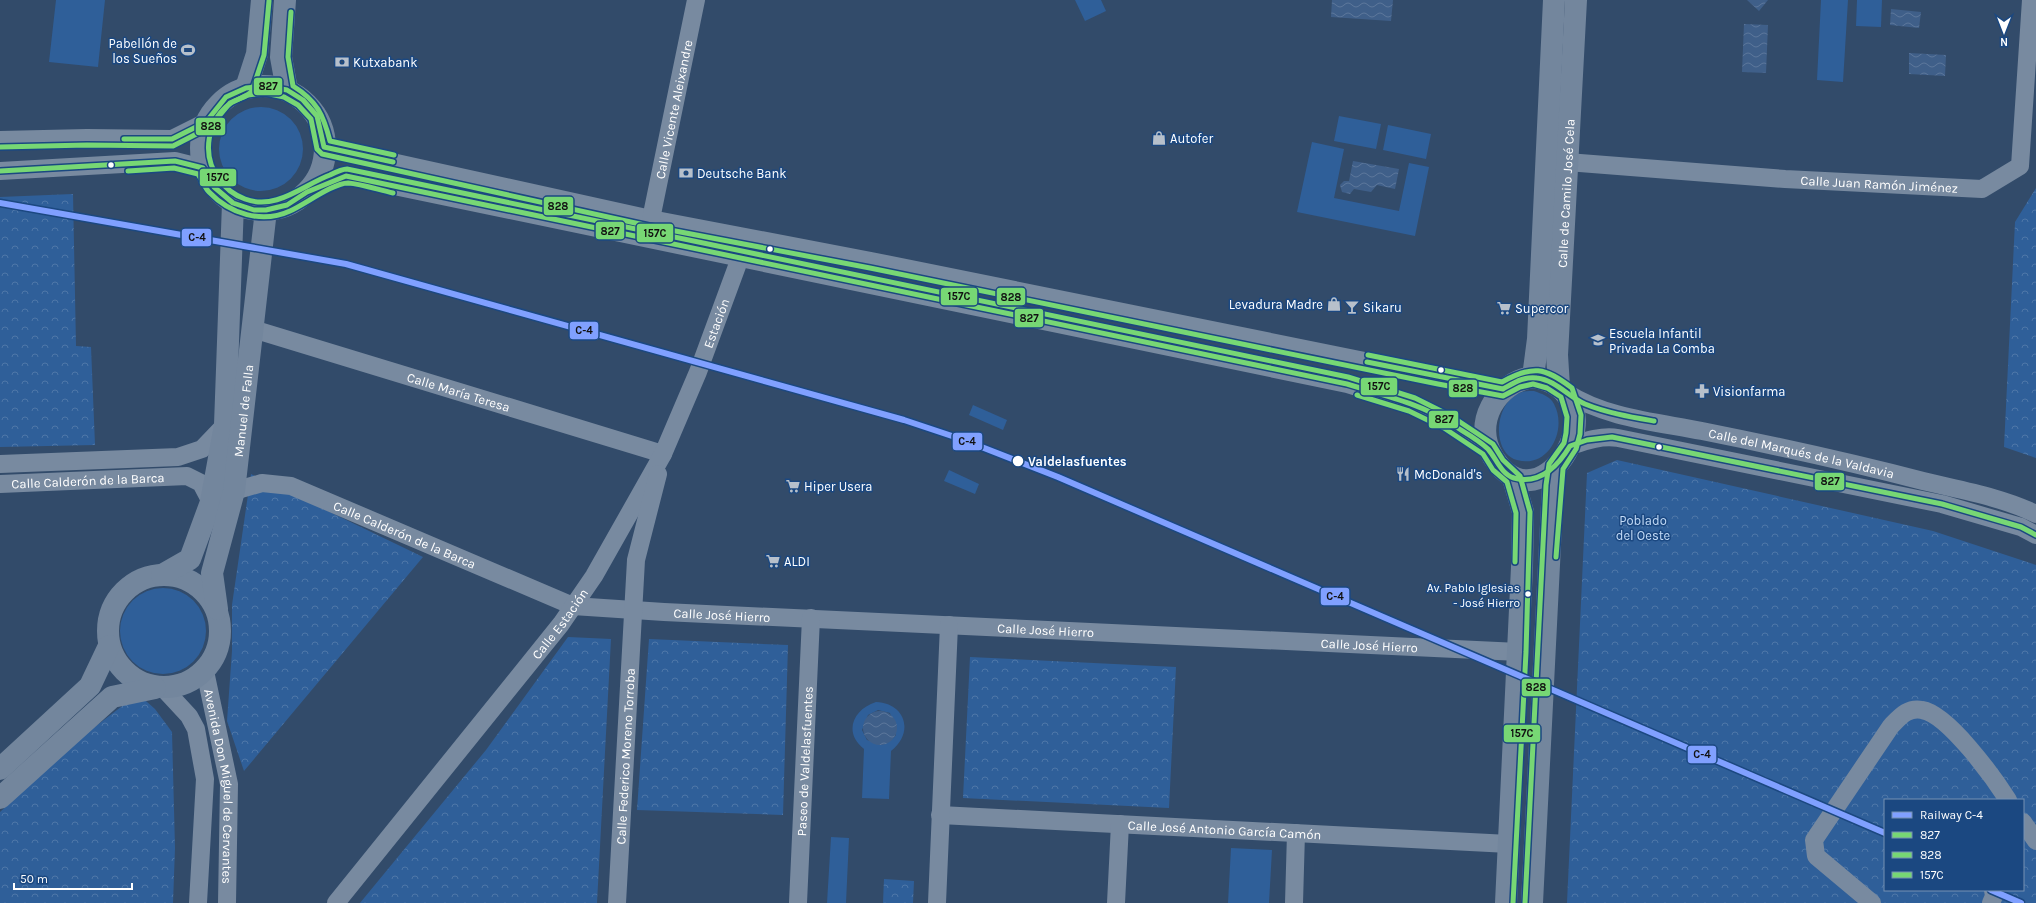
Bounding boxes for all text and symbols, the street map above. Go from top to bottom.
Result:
north arrow [1984,12,2024,52]
text: N [2000,35,2008,48]
place label: Pabellón de los Sueños [109,36,177,66]
street label: Calle Vicente Aleixandre [652,38,696,180]
sports icon: Pabellón de los Sueños [180,42,196,58]
bank icon: Kutxabank [334,54,350,70]
place label: Kutxabank [353,55,418,70]
line badge: 827 [253,77,283,96]
text: 827 [258,80,278,93]
line badge: 828 [195,117,226,136]
street label: Calle de Camilo José Cela [1555,118,1578,268]
text: 828 [201,120,221,133]
shop icon: Autofer [1151,130,1167,146]
place label: Autofer [1170,131,1213,146]
unlabelled marker [106,160,116,170]
bank icon: Deutsche Bank [678,165,694,181]
place label: Deutsche Bank [697,166,787,181]
line badge: 157C [199,168,237,187]
text: 157C [207,171,229,184]
street label: Calle Juan Ramón Jiménez [1800,173,1958,196]
line badge: 828 [543,196,574,216]
text: 828 [548,200,568,213]
line badge: 827 [595,221,625,240]
line badge: 157C [636,223,674,243]
text: 827 [600,225,620,238]
text: 157C [644,227,666,240]
line badge: C-4 [181,228,212,247]
text: C-4 [188,231,206,244]
unlabelled marker [765,244,775,254]
line badge: 157C [940,287,978,306]
line badge: 828 [996,287,1026,306]
text: 157C [948,290,970,303]
text: 828 [1001,291,1021,304]
street label: Estación [700,296,732,350]
shop icon: Levadura Madre [1326,296,1342,312]
place label: Levadura Madre [1229,297,1323,312]
bar icon: Sikaru [1344,299,1360,315]
place label: Sikaru [1363,300,1402,315]
supermarket icon: Supercor [1496,300,1512,316]
place label: Supercor [1515,301,1569,316]
line badge: 827 [1014,308,1044,328]
text: 827 [1019,312,1039,325]
line badge: C-4 [569,321,599,340]
text: C-4 [575,324,593,337]
place label: Escuela Infantil Privada La Comba [1609,326,1715,356]
school or university icon: Escuela Infantil Privada La Comba [1590,332,1606,348]
street label: Manuel de Falla [231,364,256,458]
unlabelled marker [1436,365,1446,375]
street label: Calle María Teresa [405,369,512,415]
line badge: 157C [1360,377,1398,396]
line badge: 828 [1448,379,1478,398]
text: 157C [1368,380,1390,393]
text: 828 [1453,382,1473,395]
pharmacy icon: Visionfarma [1694,383,1710,399]
place label: Visionfarma [1713,384,1785,399]
line badge: 827 [1428,410,1459,429]
text: 827 [1434,413,1454,426]
street label: Calle del Marqués de la Valdavia [1707,426,1896,481]
line badge: C-4 [952,432,983,451]
text: C-4 [958,435,976,448]
unlabelled marker [1654,442,1664,452]
marker: Valdelasfuentes [1011,454,1025,468]
place label: Valdelasfuentes [1028,454,1127,469]
restaurant icon: McDonald's [1395,466,1411,482]
place label: McDonald's [1414,467,1483,482]
street label: Calle Calderón de la Barca [11,470,165,492]
line badge: 827 [1814,472,1845,491]
text: 827 [1820,475,1840,488]
supermarket icon: Hiper Usera [785,478,801,494]
place label: Hiper Usera [804,479,872,494]
street label: Calle Calderón de la Barca [331,498,478,572]
park label: Poblado del Oeste [1616,513,1671,543]
supermarket icon: ALDI [765,553,781,569]
place label: ALDI [784,554,810,569]
place label: Av. Pablo Iglesias - José Hierro [1427,581,1520,610]
street label: Calle Estación [529,586,591,662]
line badge: C-4 [1320,587,1350,606]
marker: Av. Pablo Iglesias - José Hierro [1523,589,1533,599]
text: C-4 [1326,590,1344,603]
street label: Calle José Hierro [673,605,771,625]
street label: Calle José Hierro [997,621,1094,640]
street label: Calle José Hierro [1320,636,1418,655]
street label: Calle Federico Moreno Torroba [613,668,638,845]
line badge: 828 [1521,678,1551,697]
text: 828 [1526,681,1546,694]
street label: Paseo de Valdelasfuentes [794,686,816,837]
street label: Avenida Don Miguel de Cervantes [201,688,236,884]
line badge: 157C [1503,724,1541,743]
text: 157C [1511,727,1533,740]
line badge: C-4 [1687,745,1717,764]
text: C-4 [1693,748,1711,761]
legend [1884,799,2024,891]
text: Railway C-4 [1920,808,1983,822]
street label: Calle José Antonio García Camón [1127,818,1322,842]
text: 827 [1920,828,1940,842]
text: 828 [1920,848,1942,862]
scale bar [14,865,132,891]
text: 157C [1920,868,1944,882]
text: 50 m [20,872,48,886]

